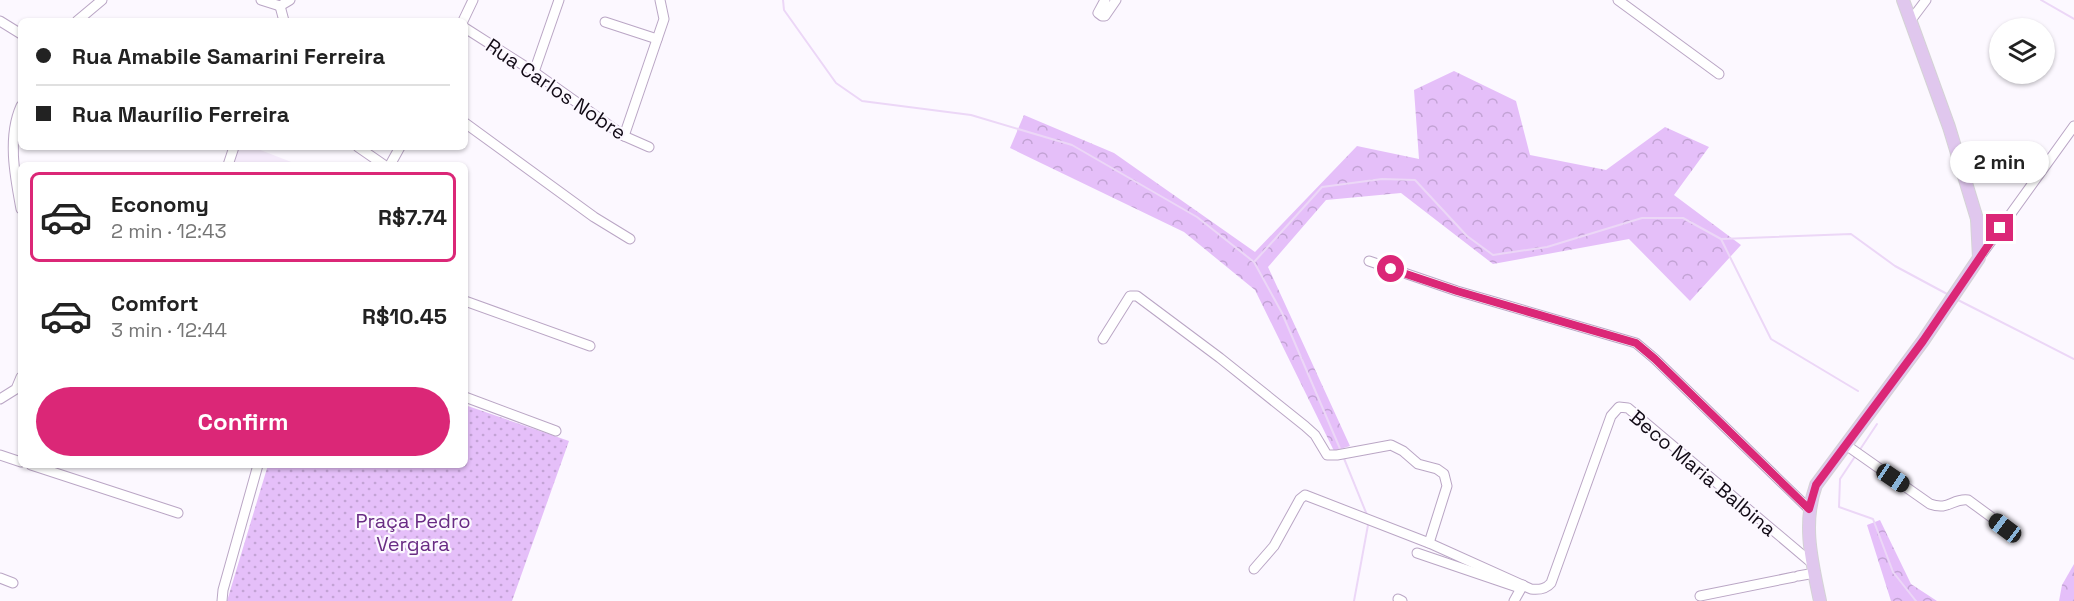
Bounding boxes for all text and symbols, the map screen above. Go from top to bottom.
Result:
map controls [1989,18,2055,84]
button: layers [1989,18,2055,84]
street label: Rua Carlos Nobre [481,32,631,146]
text: Rua Amabile Samarini Ferreira [72,42,385,70]
text: Rua Maurílio Ferreira [72,100,290,128]
callout: 2 min [1950,141,2050,183]
text: 2 min [1974,149,2025,175]
icon: car [39,190,93,244]
text: Economy [111,190,209,218]
text: R$7.74 [378,203,447,231]
route end [1986,214,2013,241]
text: 2 min · 12:43 [111,218,227,244]
route start [1377,255,1404,282]
icon: car [39,289,93,343]
text: Comfort [111,289,199,317]
text: R$10.45 [362,302,447,330]
text: 3 min · 12:44 [111,317,227,343]
button: Confirm [36,387,450,456]
street label: Beco Maria Balbina [1624,404,1782,542]
car [1873,460,1913,496]
park label: Praça Pedro Vergara [355,508,471,557]
car [1985,510,2025,546]

